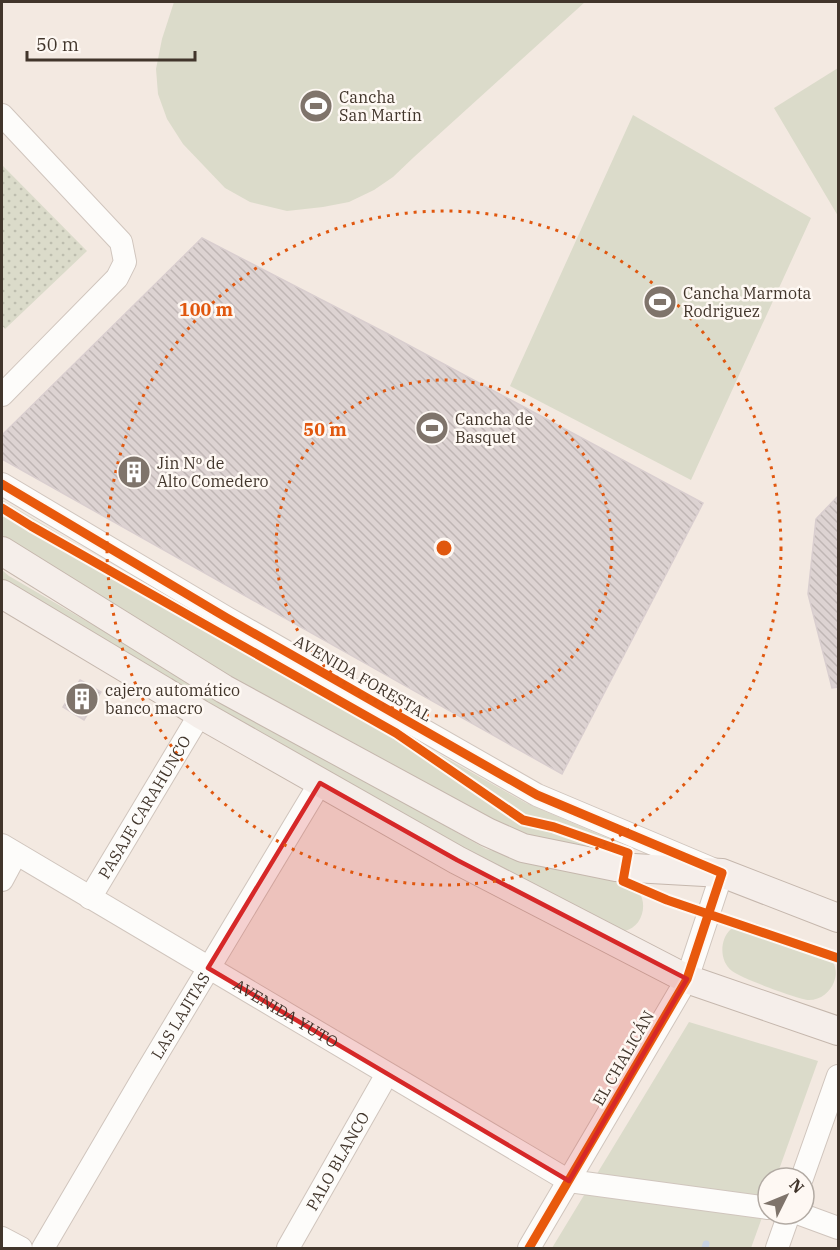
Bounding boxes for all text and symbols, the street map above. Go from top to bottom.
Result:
scale bar [27,24,195,62]
text: 50 m [36,33,79,56]
place label: Cancha San Martín [339,87,422,125]
sports icon: Cancha San Martín [298,88,334,124]
place label: Cancha Marmota Rodriguez [683,283,812,321]
sports icon: Cancha Marmota Rodriguez [642,284,678,320]
text: 100 m [179,298,234,321]
place label: Cancha de Basquet [455,409,533,447]
sports icon: Cancha de Basquet [414,410,450,446]
text: 50 m [303,418,347,441]
place label: Jin Nº de Alto Comedero [157,453,269,491]
building icon: Jin Nº de Alto Comedero [116,454,152,490]
centre of rings [434,538,454,558]
street label: AVENIDA FORESTAL [290,630,436,726]
place label: cajero automático banco macro [105,680,240,718]
building icon: cajero automático banco macro [64,681,100,717]
street label: PASAJE CARAHUNCO [94,732,195,882]
street label: LAS LAJITAS [147,969,214,1062]
street label: AVENIDA YUTO [230,974,342,1052]
street label: EL CHALICÁN [587,1007,658,1109]
street label: PALO BLANCO [302,1108,373,1214]
north arrow [756,1166,816,1226]
text: N [785,1174,809,1197]

